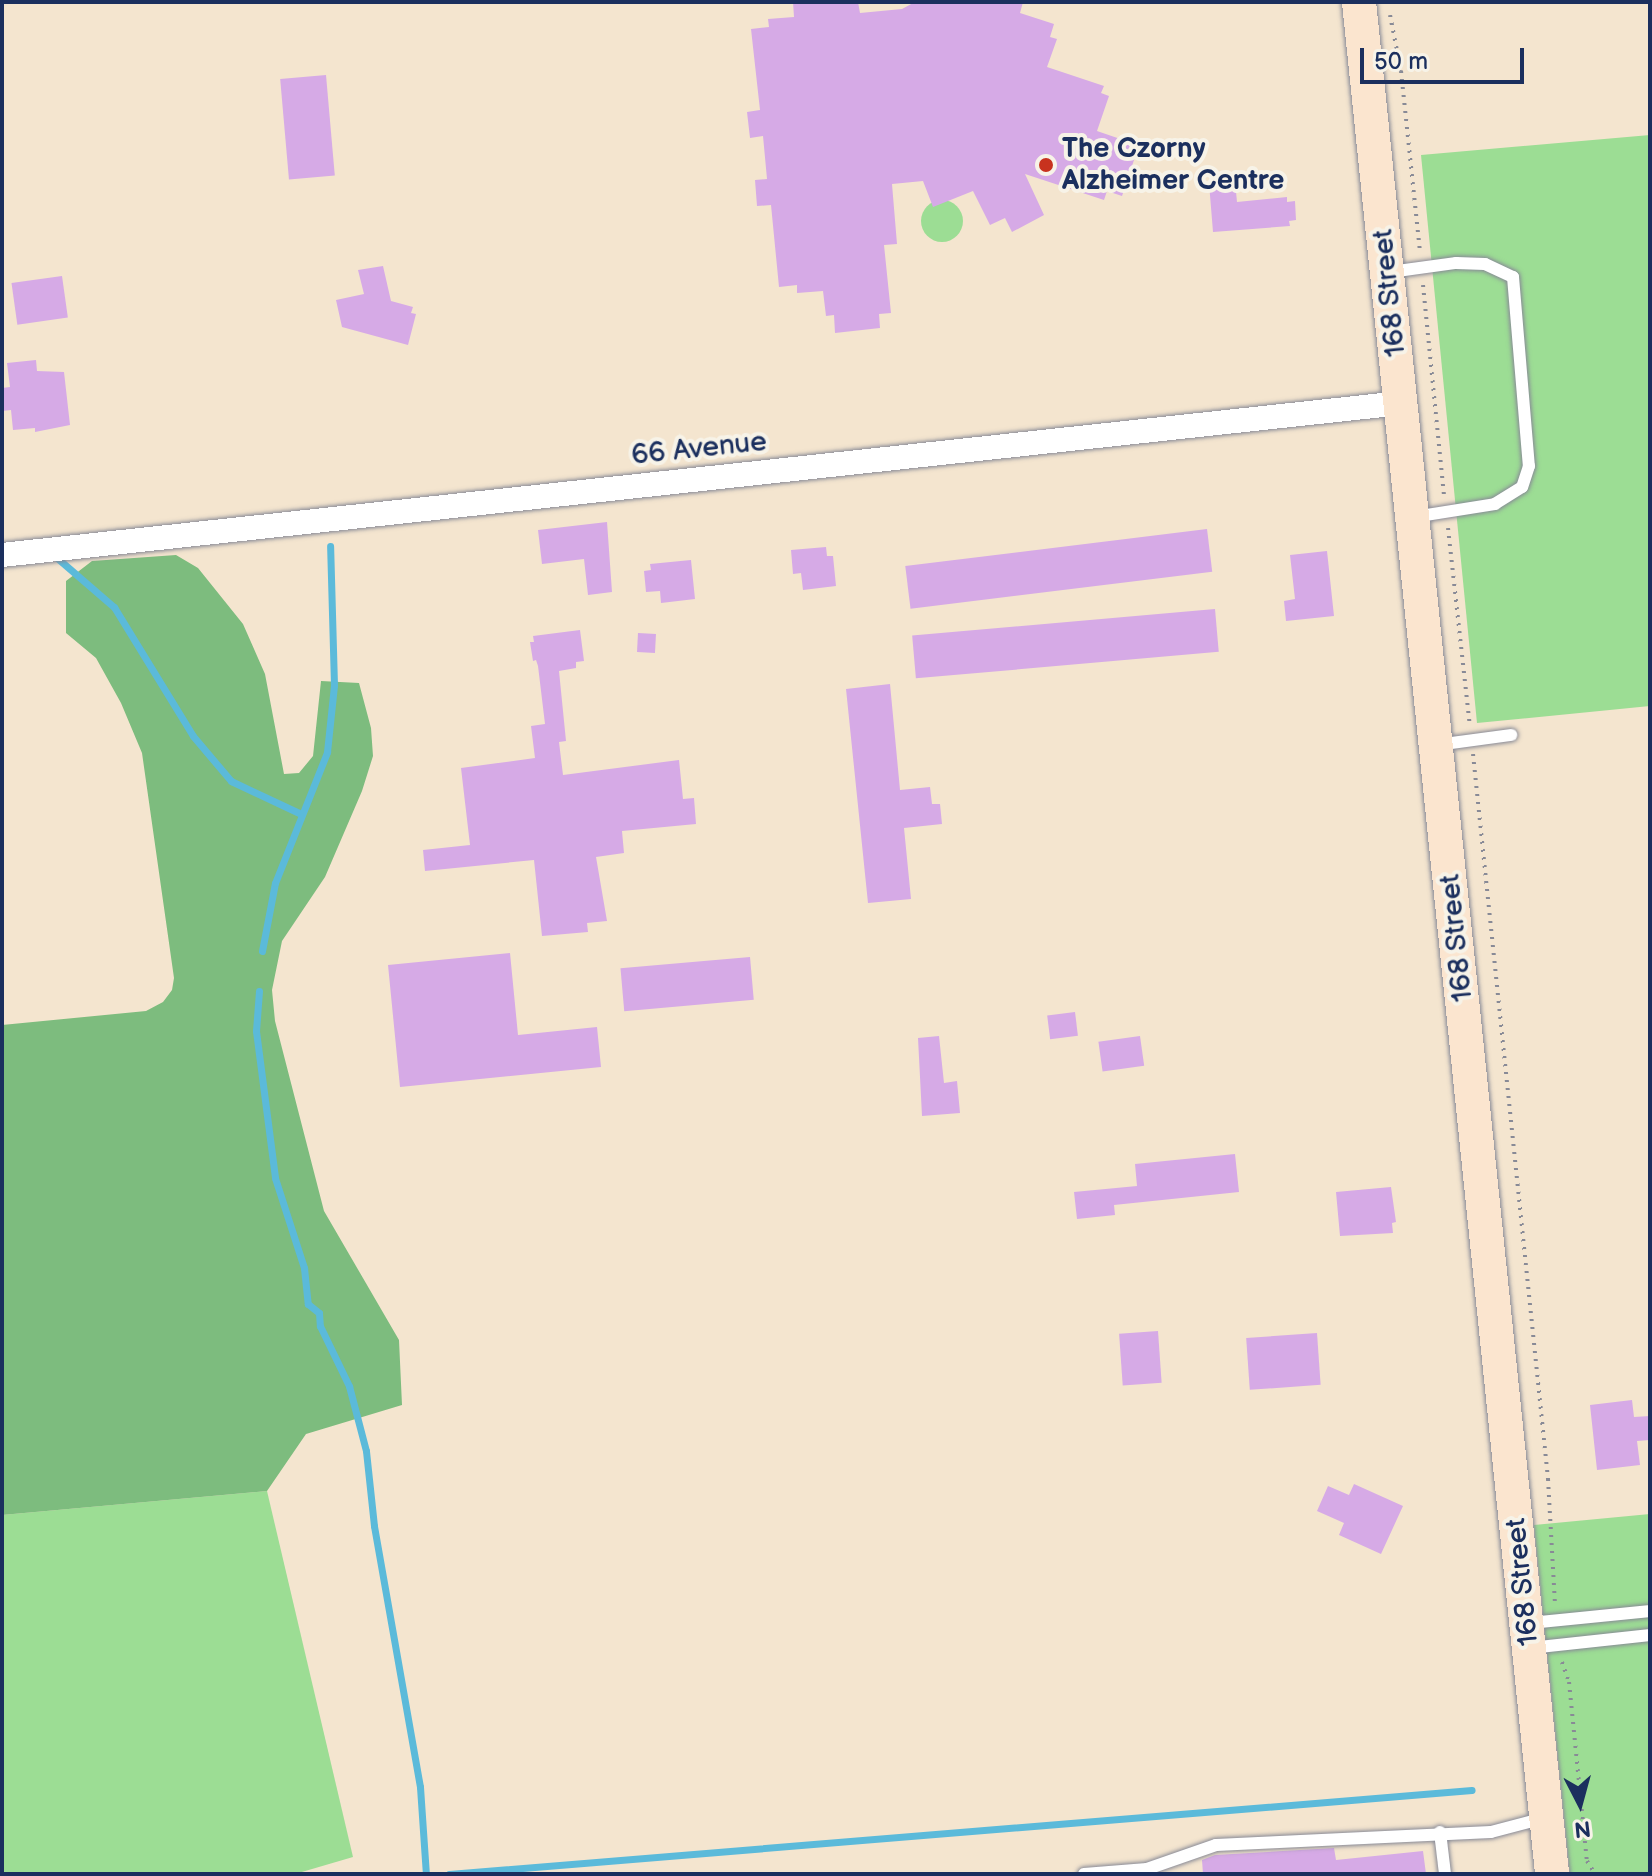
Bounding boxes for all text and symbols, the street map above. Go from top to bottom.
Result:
scale bar [1364,32,1528,82]
text: 50 m [1374,47,1428,76]
place label: The Czorny Alzheimer Centre [1062,132,1284,198]
marker: The Czorny Alzheimer Centre [1037,156,1055,174]
street label: 168 Street [1367,227,1413,359]
street label: 66 Avenue [630,425,768,473]
street label: 168 Street [1434,872,1480,1004]
street label: 168 Street [1500,1516,1546,1648]
north arrow [1540,1764,1620,1844]
text: N [1573,1814,1592,1843]

